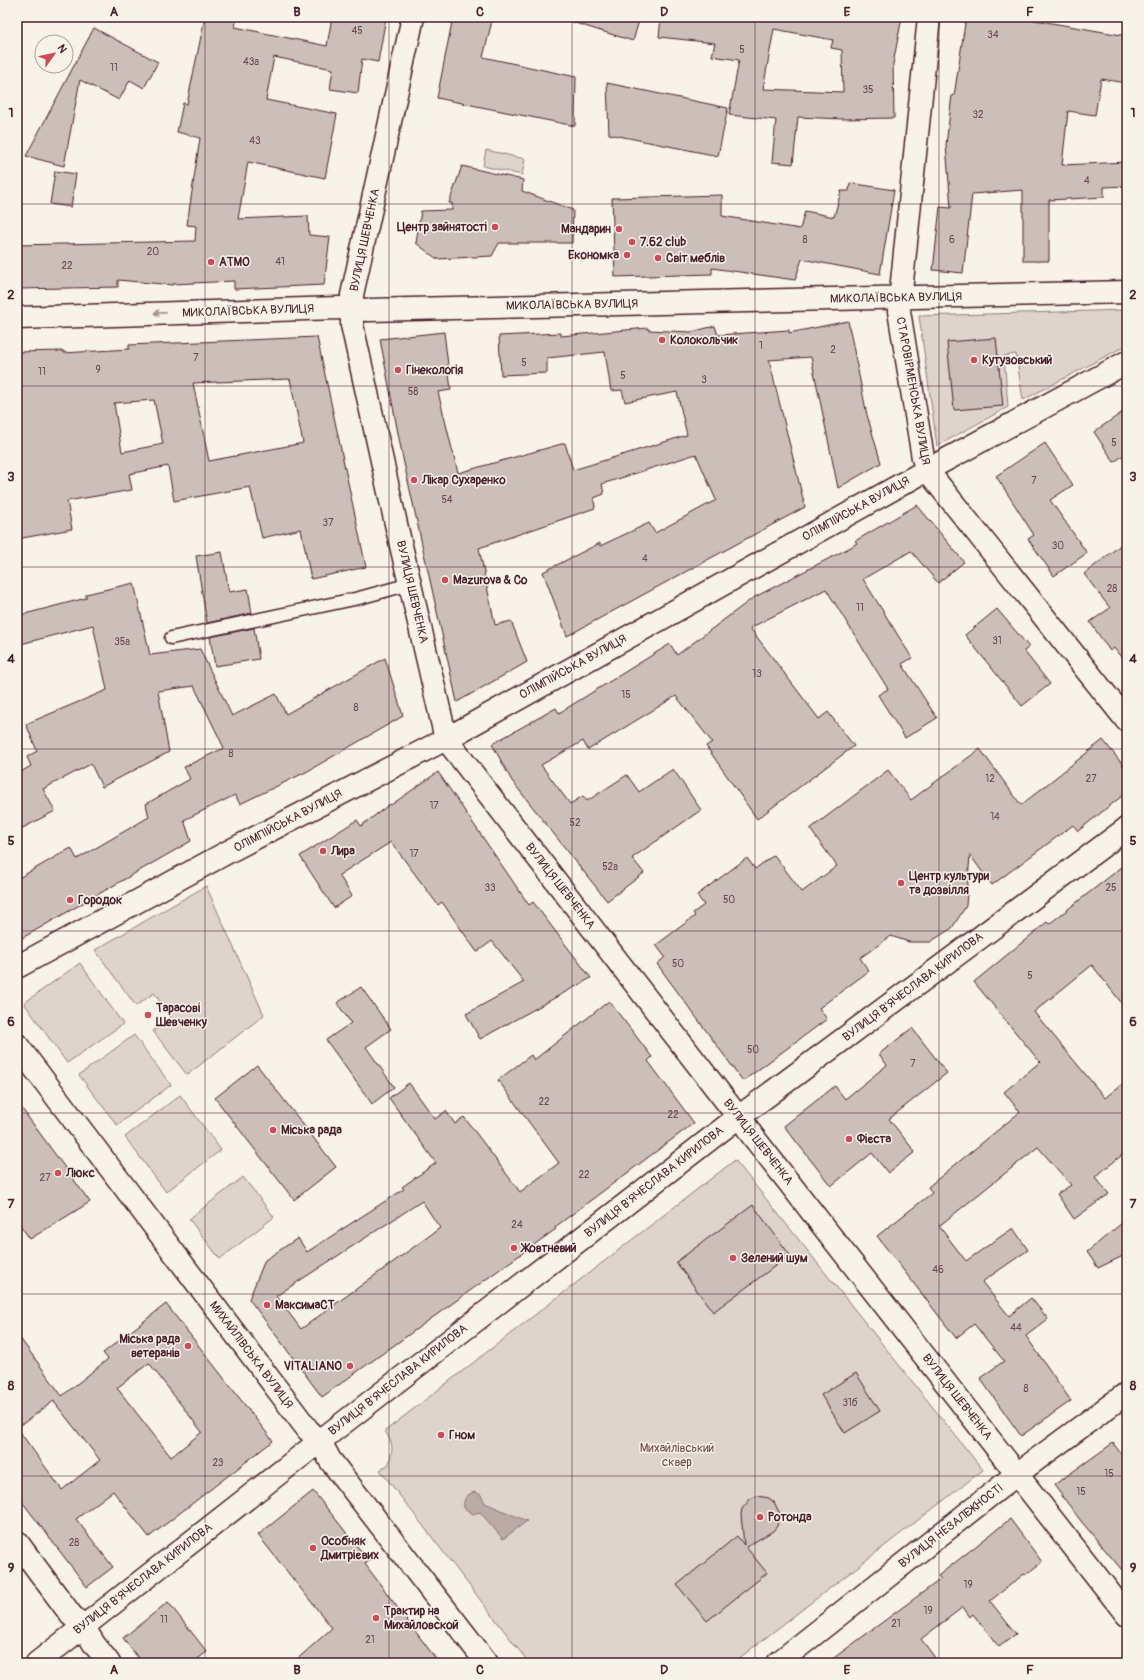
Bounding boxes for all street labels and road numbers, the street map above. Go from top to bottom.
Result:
street label: ВУЛИЦЯ ШЕВЧЕНКА [347,187,383,293]
street label: МИКОЛАЇВСЬКА ВУЛИЦЯ [830,288,962,307]
street label: МИКОЛАЇВСЬКА ВУЛИЦЯ [506,295,638,314]
street label: МИКОЛАЇВСЬКА ВУЛИЦЯ [182,300,314,321]
street label: СТАРОВІРМЕНСЬКА ВУЛИЦЯ [893,316,933,466]
street label: ОЛІМПІЙСЬКА ВУЛИЦЯ [800,473,912,545]
street label: ВУЛИЦЯ ШЕВЧЕНКА [393,539,431,645]
street label: ОЛІМПІЙСЬКА ВУЛИЦЯ [517,631,629,703]
street label: ОЛІМПІЙСЬКА ВУЛИЦЯ [231,786,345,856]
street label: ВУЛИЦЯ ШЕВЧЕНКА [522,840,598,932]
street label: ВУЛИЦЯ В'ЯЧЕСЛАВА КИРИЛОВА [840,929,986,1045]
street label: ВУЛИЦЯ ШЕВЧЕНКА [720,1096,796,1188]
street label: ВУЛИЦЯ В'ЯЧЕСЛАВА КИРИЛОВА [582,1123,727,1241]
street label: МИХАЙЛІВСЬКА ВУЛИЦЯ [206,1298,296,1412]
street label: ВУЛИЦЯ В'ЯЧЕСЛАВА КИРИЛОВА [326,1321,471,1439]
street label: ВУЛИЦЯ ШЕВЧЕНКА [919,1351,995,1443]
street label: ВУЛИЦЯ НЕЗАЛЕЖНОСТІ [896,1481,1006,1571]
street label: ВУЛИЦЯ В'ЯЧЕСЛАВА КИРИЛОВА [71,1520,216,1638]

